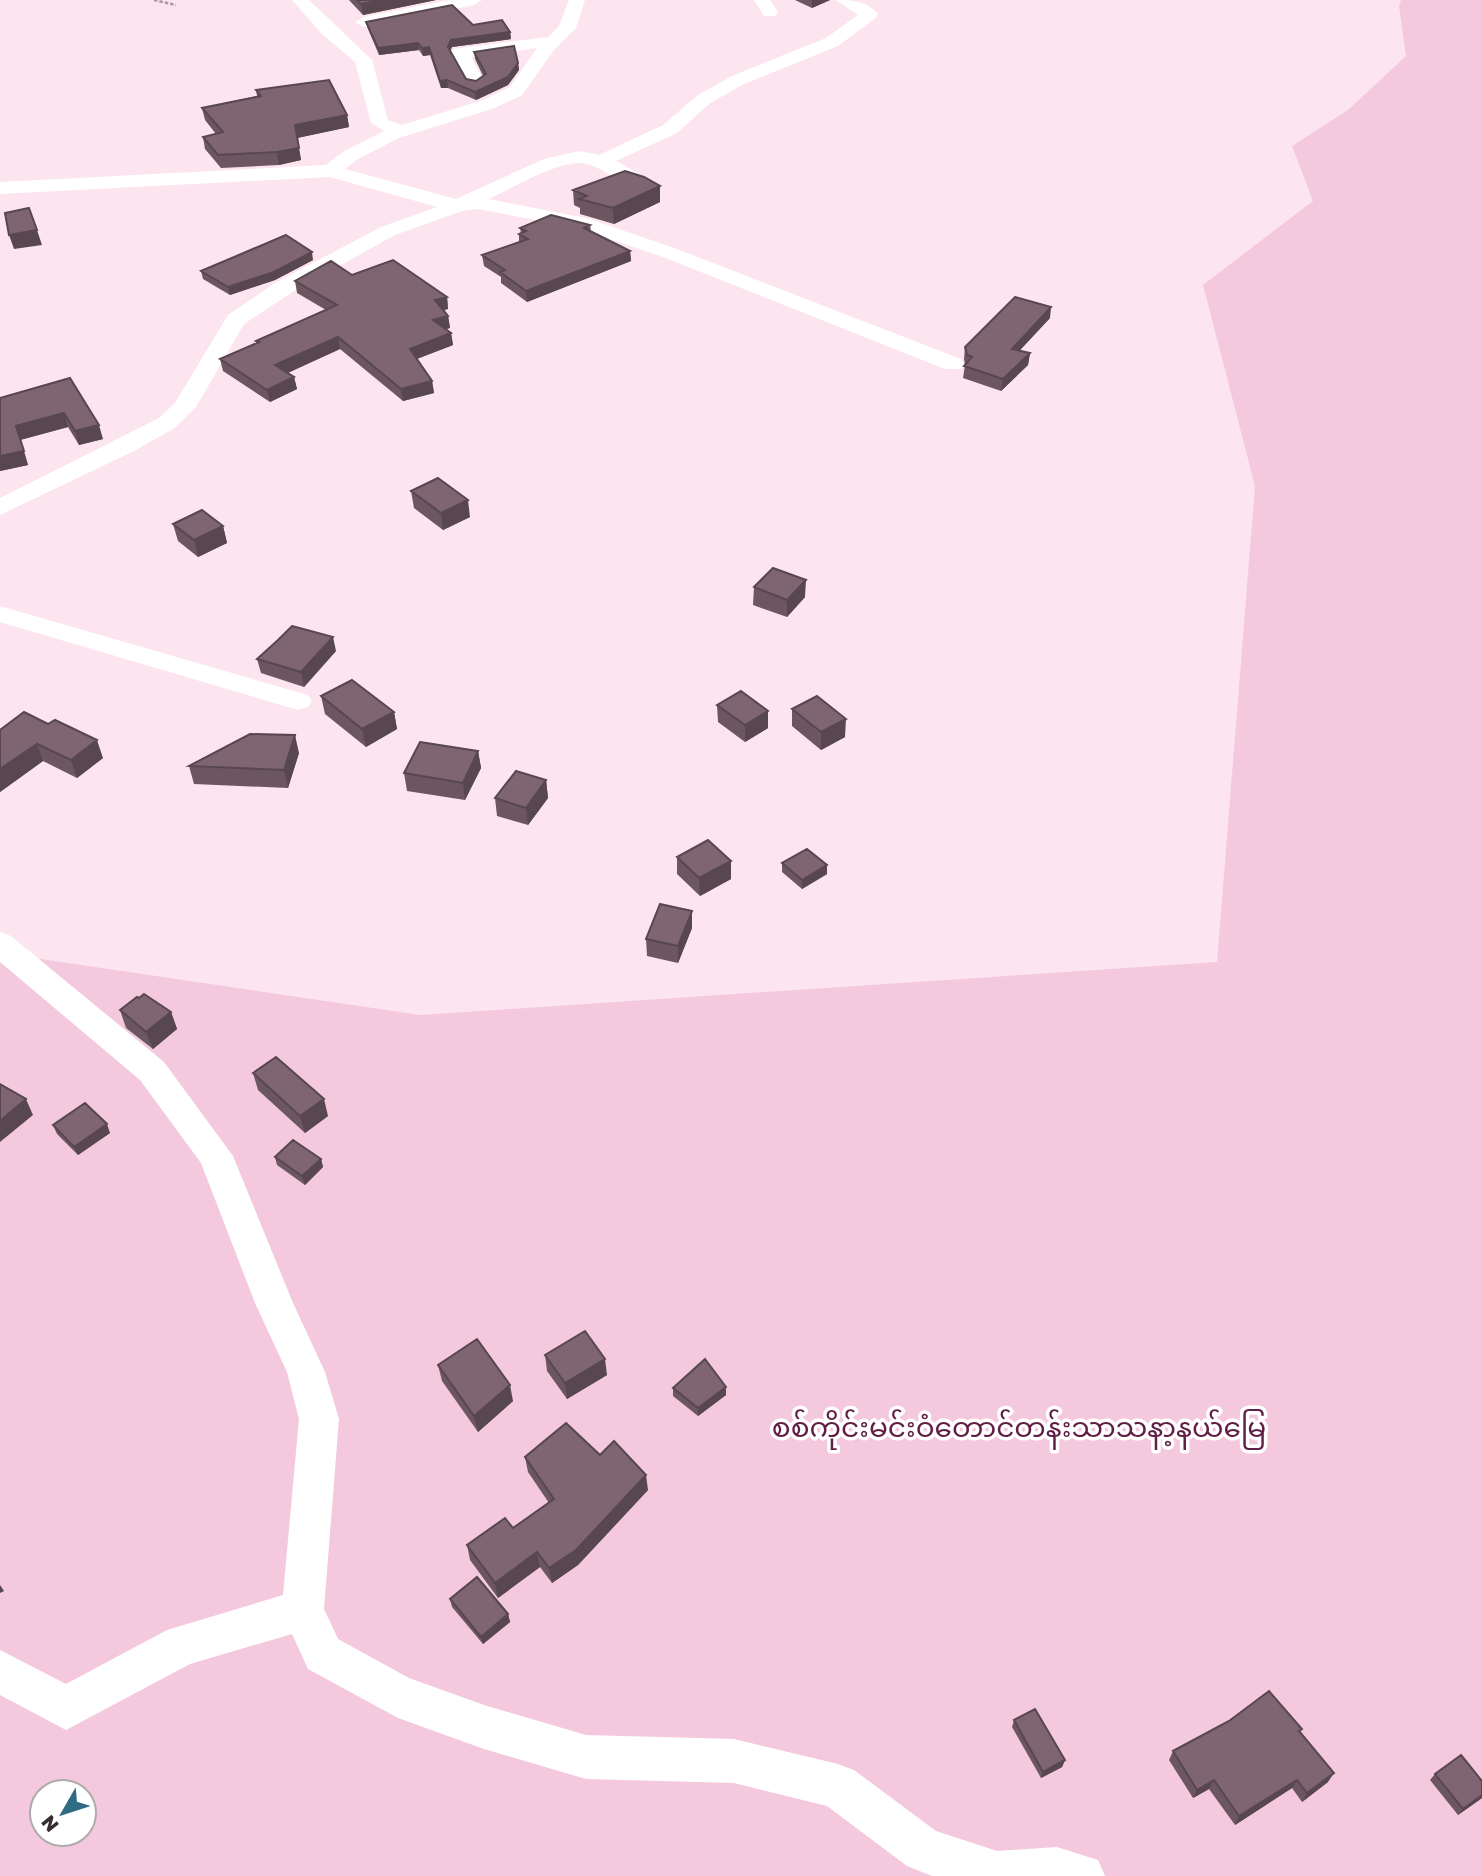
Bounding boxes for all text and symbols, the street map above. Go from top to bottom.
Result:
park label: စစ်ကိုင်းမင်းဝံတောင်တန်းသာသနာ့နယ်မြေ [772,1409,1266,1450]
north arrow [28,1778,98,1848]
text: N [36,1811,63,1837]

